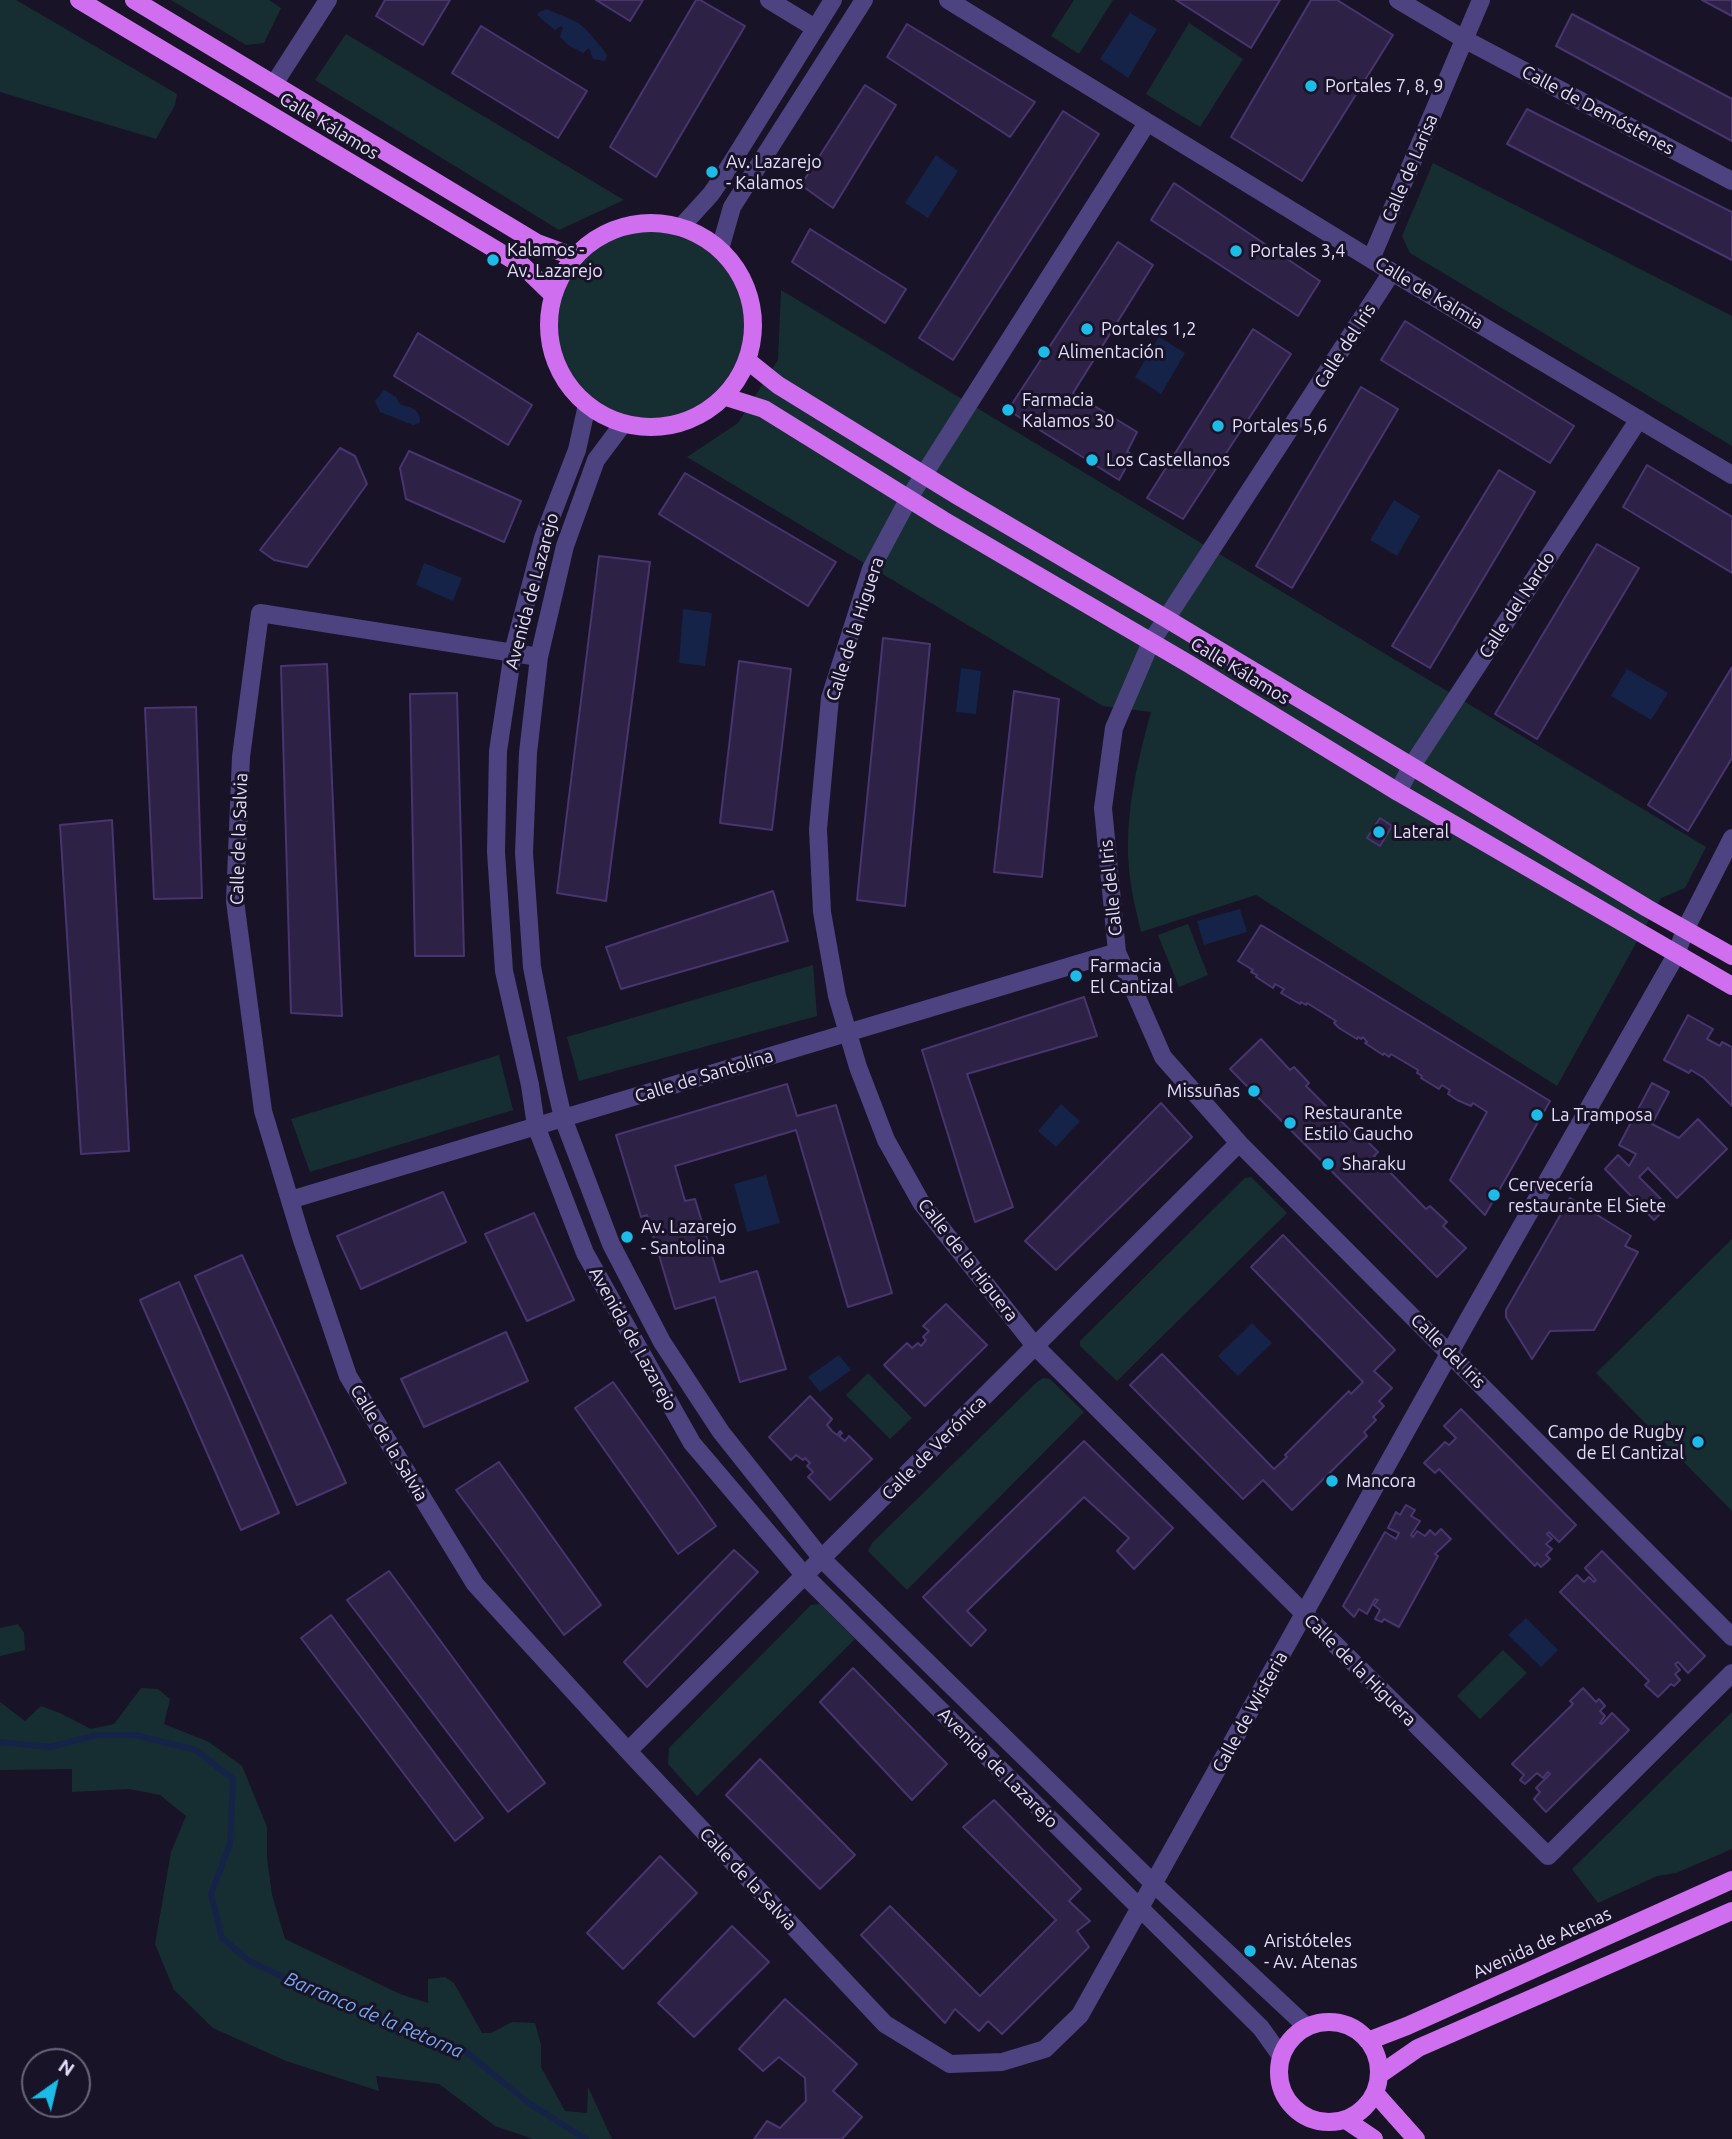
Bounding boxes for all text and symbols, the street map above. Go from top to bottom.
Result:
street label: Calle de Demóstenes [1518,61,1678,159]
place label: Portales 7, 8, 9 [1325,75,1443,97]
marker: Portales 7, 8, 9 [1303,78,1319,94]
street label: Calle Kálamos [275,88,383,164]
street label: Calle de Larisa [1378,111,1442,225]
place label: Av. Lazarejo - Kalamos [726,151,822,194]
marker: Av. Lazarejo - Kalamos [704,164,720,180]
place label: Kalamos - Av. Lazarejo [507,239,603,282]
place label: Portales 3,4 [1250,240,1346,262]
marker: Portales 3,4 [1228,243,1244,259]
marker: Kalamos - Av. Lazarejo [485,252,501,268]
street label: Calle de Kalmia [1371,252,1487,334]
street label: Calle del Iris [1310,300,1380,392]
place label: Portales 1,2 [1101,318,1197,340]
marker: Portales 1,2 [1079,321,1095,337]
place label: Alimentación [1058,341,1164,363]
marker: Alimentación [1036,344,1052,360]
place label: Farmacia Kalamos 30 [1022,389,1115,432]
marker: Farmacia Kalamos 30 [1000,402,1016,418]
place label: Portales 5,6 [1232,415,1328,437]
marker: Portales 5,6 [1210,418,1226,434]
place label: Los Castellanos [1106,449,1230,471]
marker: Los Castellanos [1084,452,1100,468]
street label: Avenida de Lazarejo [501,511,563,671]
street label: Calle del Nardo [1474,548,1560,662]
street label: Calle de la Higuera [822,554,888,704]
street label: Calle Kálamos [1186,633,1294,709]
street label: Calle de la Salvia [226,773,252,905]
place label: Lateral [1393,821,1449,843]
marker: Lateral [1371,824,1387,840]
street label: Calle del Iris [1095,839,1127,937]
place label: Farmacia El Cantizal [1090,955,1173,998]
marker: Farmacia El Cantizal [1068,968,1084,984]
street label: Calle de Santolina [632,1045,776,1107]
place label: Missuñas [1167,1080,1240,1102]
marker: Missuñas [1246,1083,1262,1099]
place label: Restaurante Estilo Gaucho [1304,1102,1413,1144]
place label: La Tramposa [1551,1104,1653,1126]
marker: La Tramposa [1529,1107,1545,1123]
marker: Restaurante Estilo Gaucho [1282,1115,1298,1131]
place label: Sharaku [1342,1153,1406,1175]
marker: Sharaku [1320,1156,1336,1172]
place label: Cervecería restaurante El Siete [1508,1174,1666,1216]
marker: Cervecería restaurante El Siete [1486,1187,1502,1203]
street label: Calle de la Higuera [913,1194,1023,1326]
place label: Av. Lazarejo - Santolina [641,1216,737,1258]
marker: Av. Lazarejo - Santolina [619,1229,635,1245]
street label: Avenida de Lazarejo [585,1263,681,1415]
street label: Calle del Iris [1406,1309,1490,1393]
street label: Calle de la Salvia [346,1381,432,1505]
street label: Calle de Verónica [877,1391,991,1505]
place label: Campo de Rugby de El Cantizal [1547,1421,1684,1464]
marker: Campo de Rugby de El Cantizal [1690,1434,1706,1450]
place label: Mancora [1346,1470,1416,1492]
marker: Mancora [1324,1473,1340,1489]
street label: Calle de la Higuera [1299,1609,1421,1731]
street label: Calle de Wisteria [1208,1648,1292,1776]
street label: Avenida de Lazarejo [933,1703,1063,1833]
street label: Calle de la Salvia [695,1823,801,1935]
street label: Avenida de Atenas [1469,1903,1615,1983]
place label: Aristóteles - Av. Atenas [1264,1930,1358,1972]
marker: Aristóteles - Av. Atenas [1242,1943,1258,1959]
water label: Barranco de la Retorna [281,1967,467,2063]
north arrow [21,2048,91,2118]
text: N [55,2054,79,2080]

